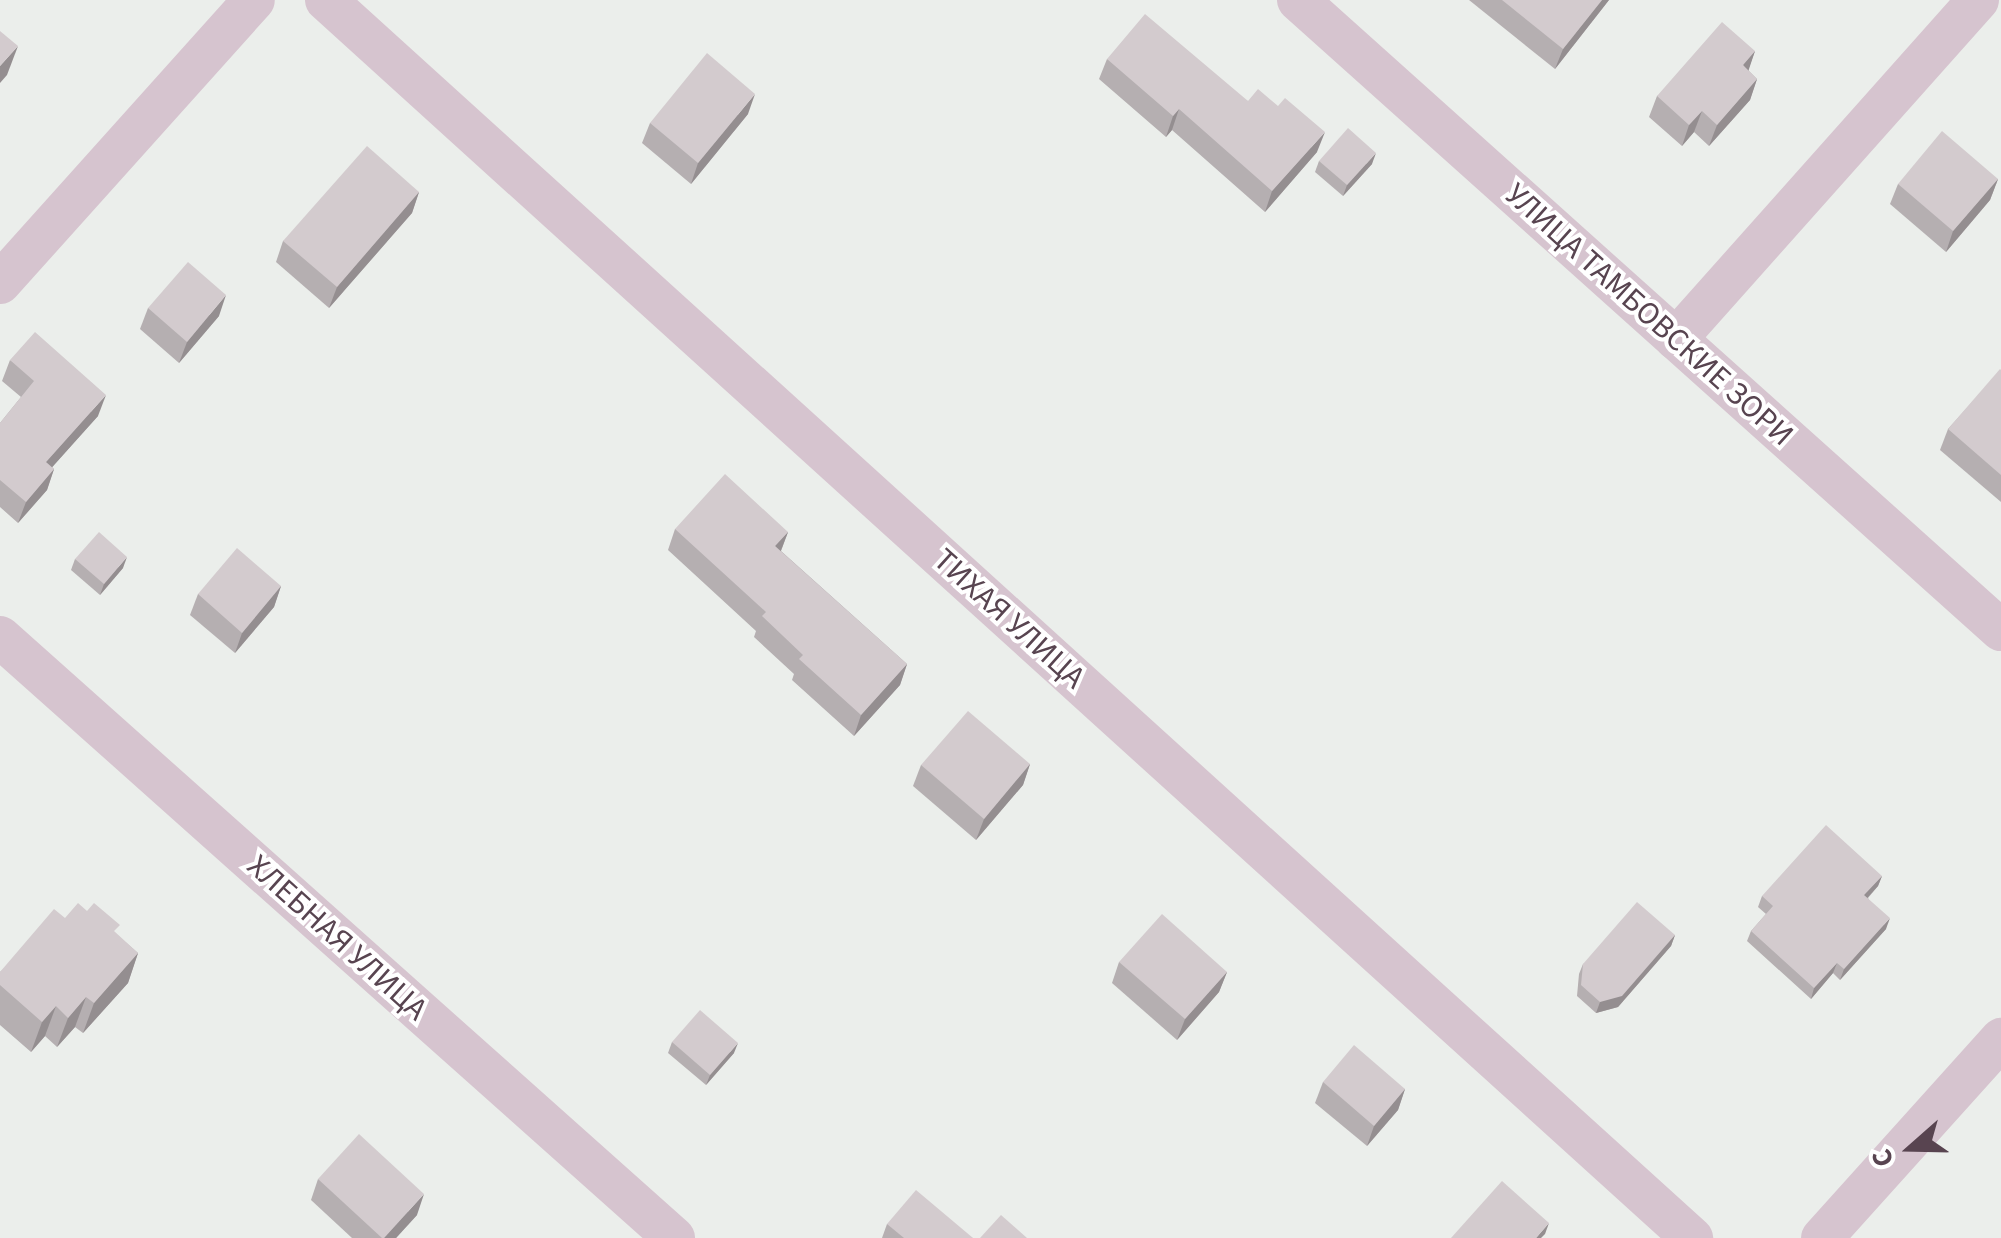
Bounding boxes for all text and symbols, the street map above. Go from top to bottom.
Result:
street label: УЛИЦА ТАМБОВСКИЕ ЗОРИ [1497,176,1801,454]
street label: ТИХАЯ УЛИЦА [925,541,1093,697]
street label: ХЛЕБНАЯ УЛИЦА [239,847,435,1029]
north arrow [1861,1098,1961,1198]
text: С [1861,1144,1904,1173]

